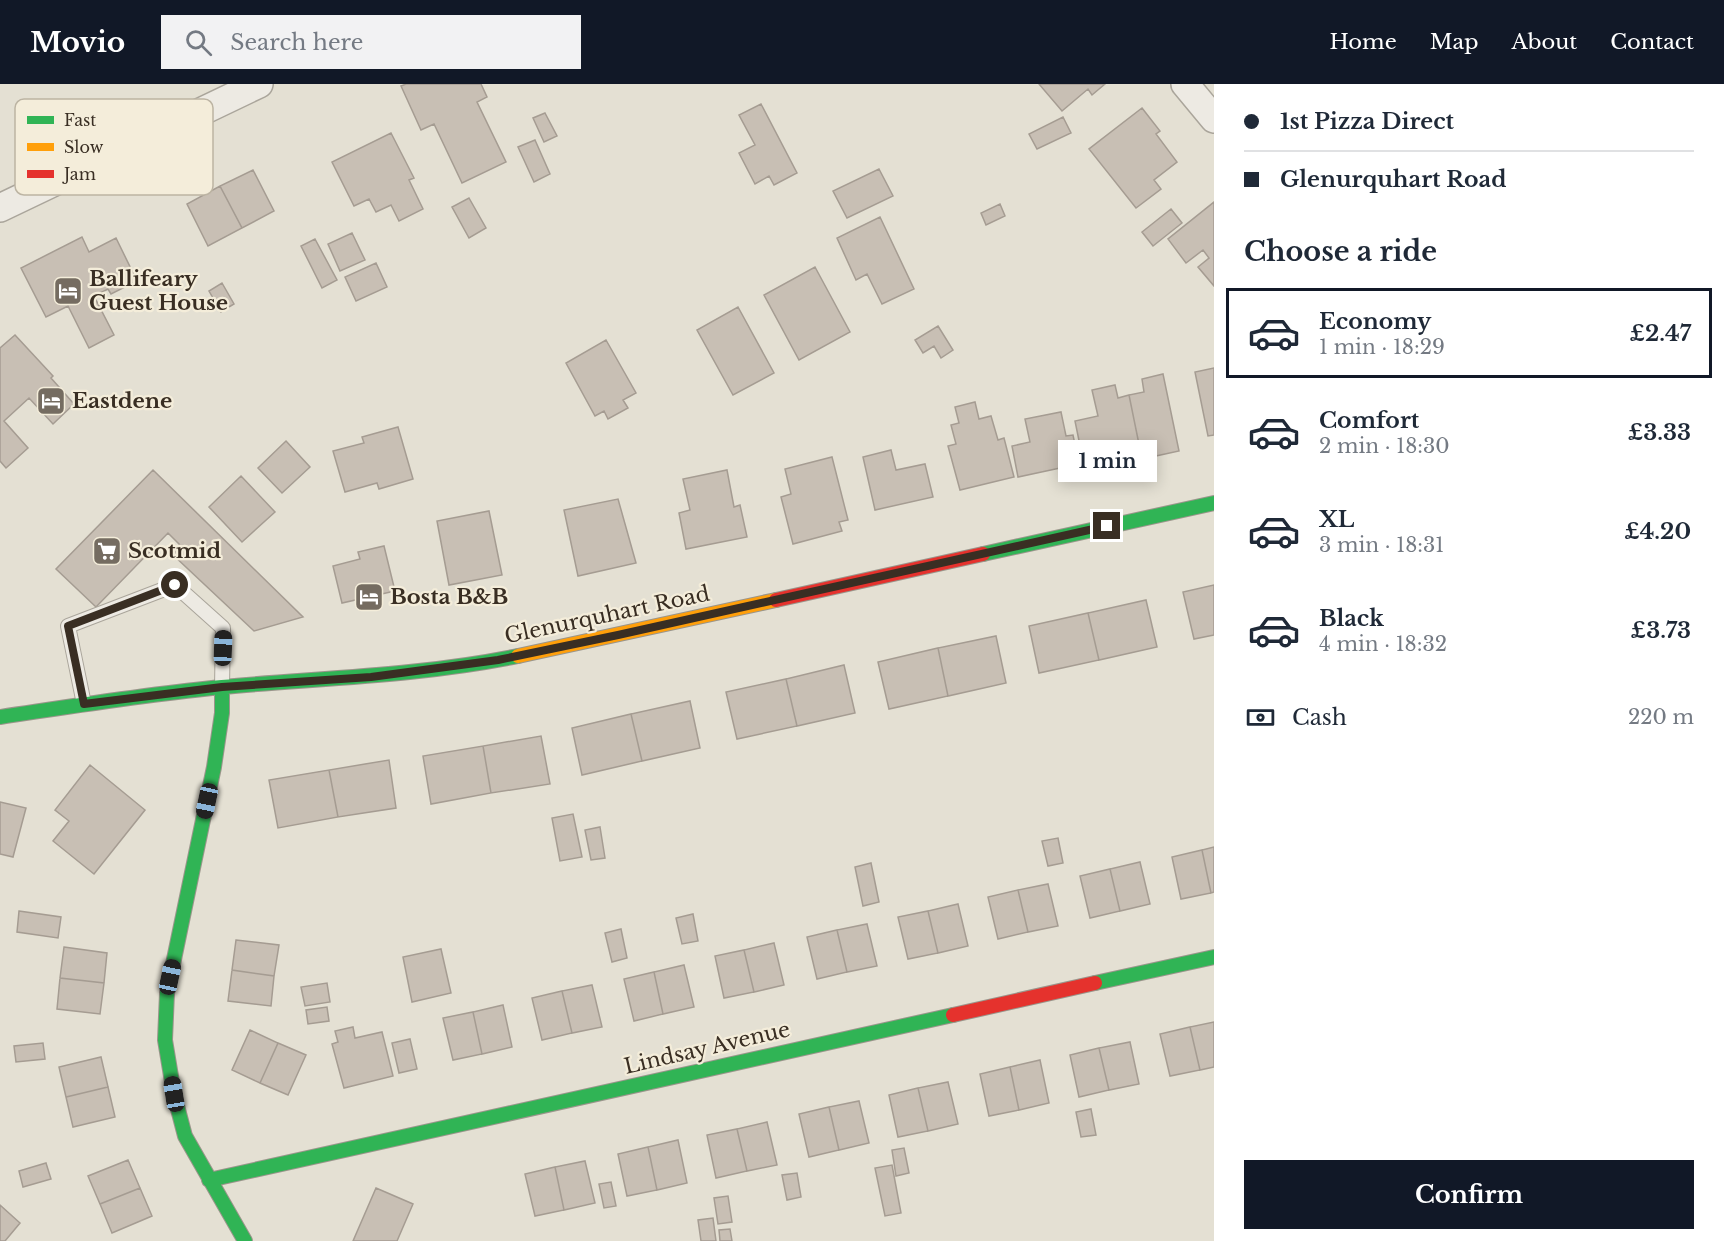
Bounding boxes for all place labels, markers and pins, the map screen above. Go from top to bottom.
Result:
place label: Ballifeary Guest House [89,266,228,316]
hotel icon: Ballifeary Guest House [52,275,84,307]
hotel icon: Eastdene [35,385,67,417]
place label: Eastdene [72,388,172,414]
supermarket icon: Scotmid [91,535,123,567]
place label: Scotmid [128,538,221,564]
hotel icon: Bosta B&B [353,581,385,613]
place label: Bosta B&B [390,584,508,610]

